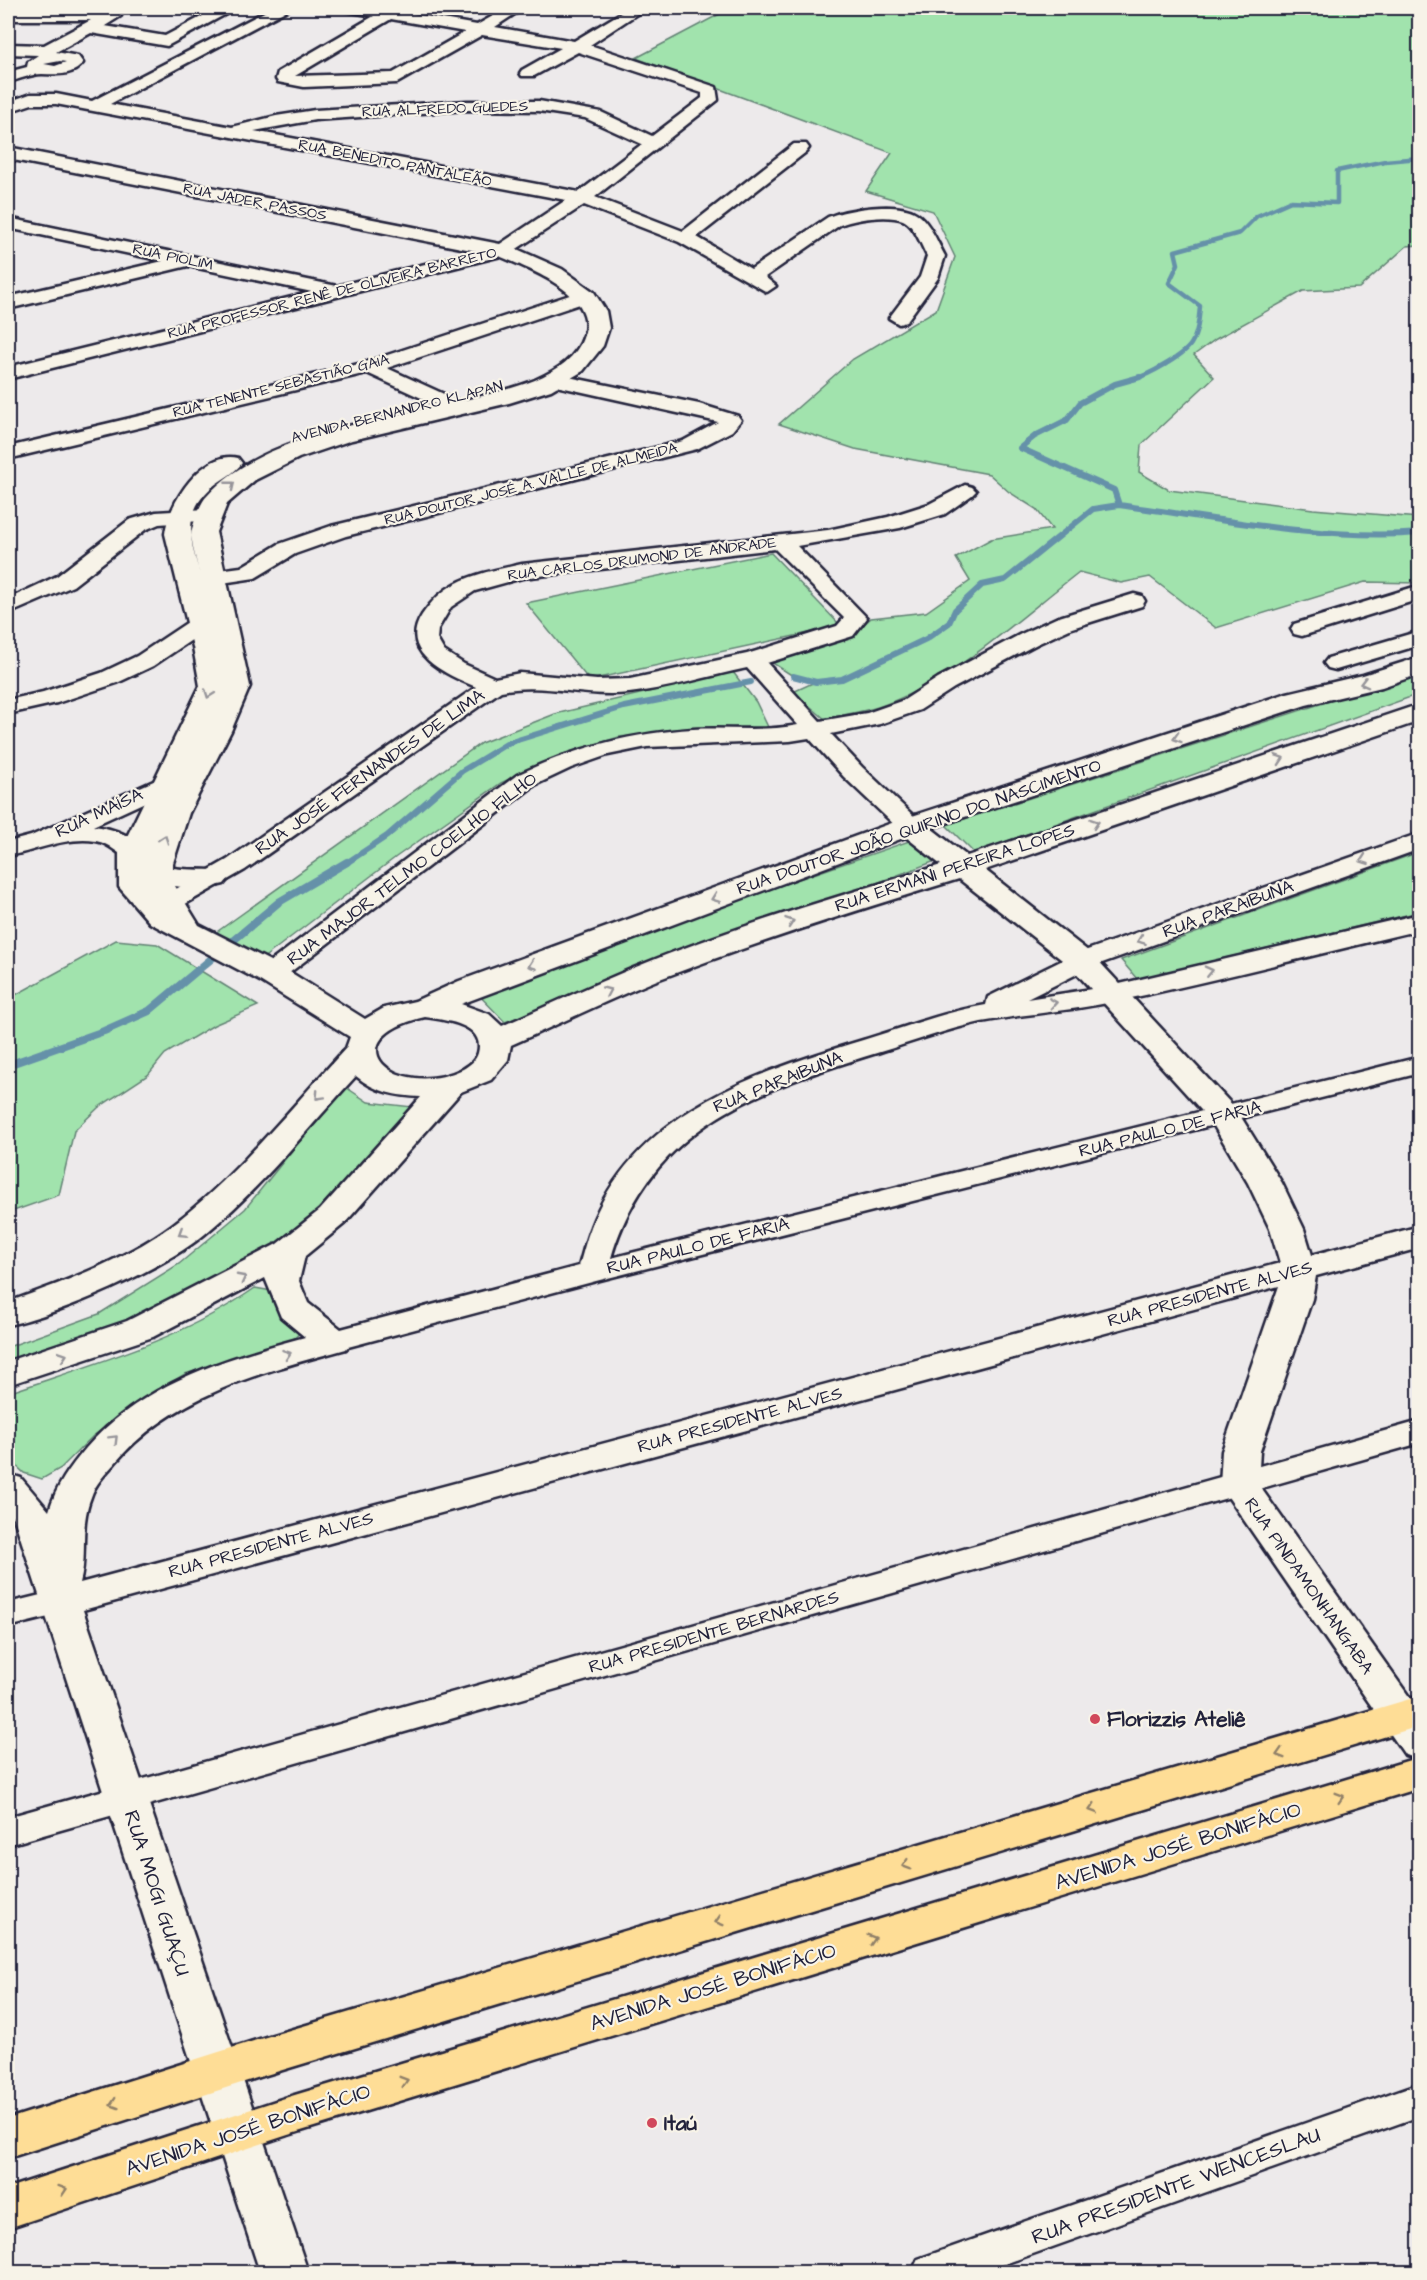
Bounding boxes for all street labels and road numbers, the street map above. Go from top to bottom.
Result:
street label: RUA ALFREDO GUEDES [361,96,529,122]
street label: RUA BENEDITO PANTALEÃO [297,134,493,192]
street label: RUA JADER PASSOS [181,178,329,226]
street label: RUA PIOLIM [131,238,215,276]
street label: RUA PROFESSOR RENÊ DE OLIVEIRA BARRETO [165,242,499,344]
street label: RUA TENENTE SEBASTIÃO GAIA [171,349,392,423]
street label: AVENIDA BERNANDRO KLAPAN [289,375,505,449]
street label: RUA DOUTOR JOSÉ A. VALLE DE ALMEIDA [382,437,680,531]
street label: RUA CARLOS DRUMOND DE ANDRADE [507,532,778,586]
street label: RUA JOSÉ FERNANDES DE LIMA [250,683,490,861]
street label: RUA DOUTOR JOÃO QUIRINO DO NASCIMENTO [733,753,1105,901]
street label: RUA MAJOR TELMO COELHO FILHO [282,767,542,971]
street label: RUA MAÍSA [51,782,147,844]
street label: RUA ERMANI PEREIRA LOPES [832,817,1078,919]
street label: RUA PARAIBUNA [1159,874,1297,944]
street label: RUA PARAIBUNA [710,1044,847,1119]
street label: RUA PAULO DE FARIA [1076,1094,1264,1164]
street label: RUA PAULO DE FARIA [604,1211,792,1281]
street label: RUA PRESIDENTE ALVES [1105,1255,1315,1333]
street label: RUA PRESIDENTE ALVES [635,1381,845,1459]
street label: RUA PINDAMONHANGABA [1238,1493,1380,1680]
street label: RUA PRESIDENTE ALVES [166,1506,376,1584]
street label: RUA PRESIDENTE BERNARDES [586,1584,842,1680]
street label: AVENIDA JOSÉ BONIFÁCIO [1051,1795,1305,1897]
street label: RUA MOGI GUAÇU [117,1806,197,1980]
street label: AVENIDA JOSÉ BONIFÁCIO [586,1936,840,2038]
street label: AVENIDA JOSÉ BONIFÁCIO [122,2077,374,2183]
street label: RUA PRESIDENTE WENCESLAU [1028,2120,1324,2252]

